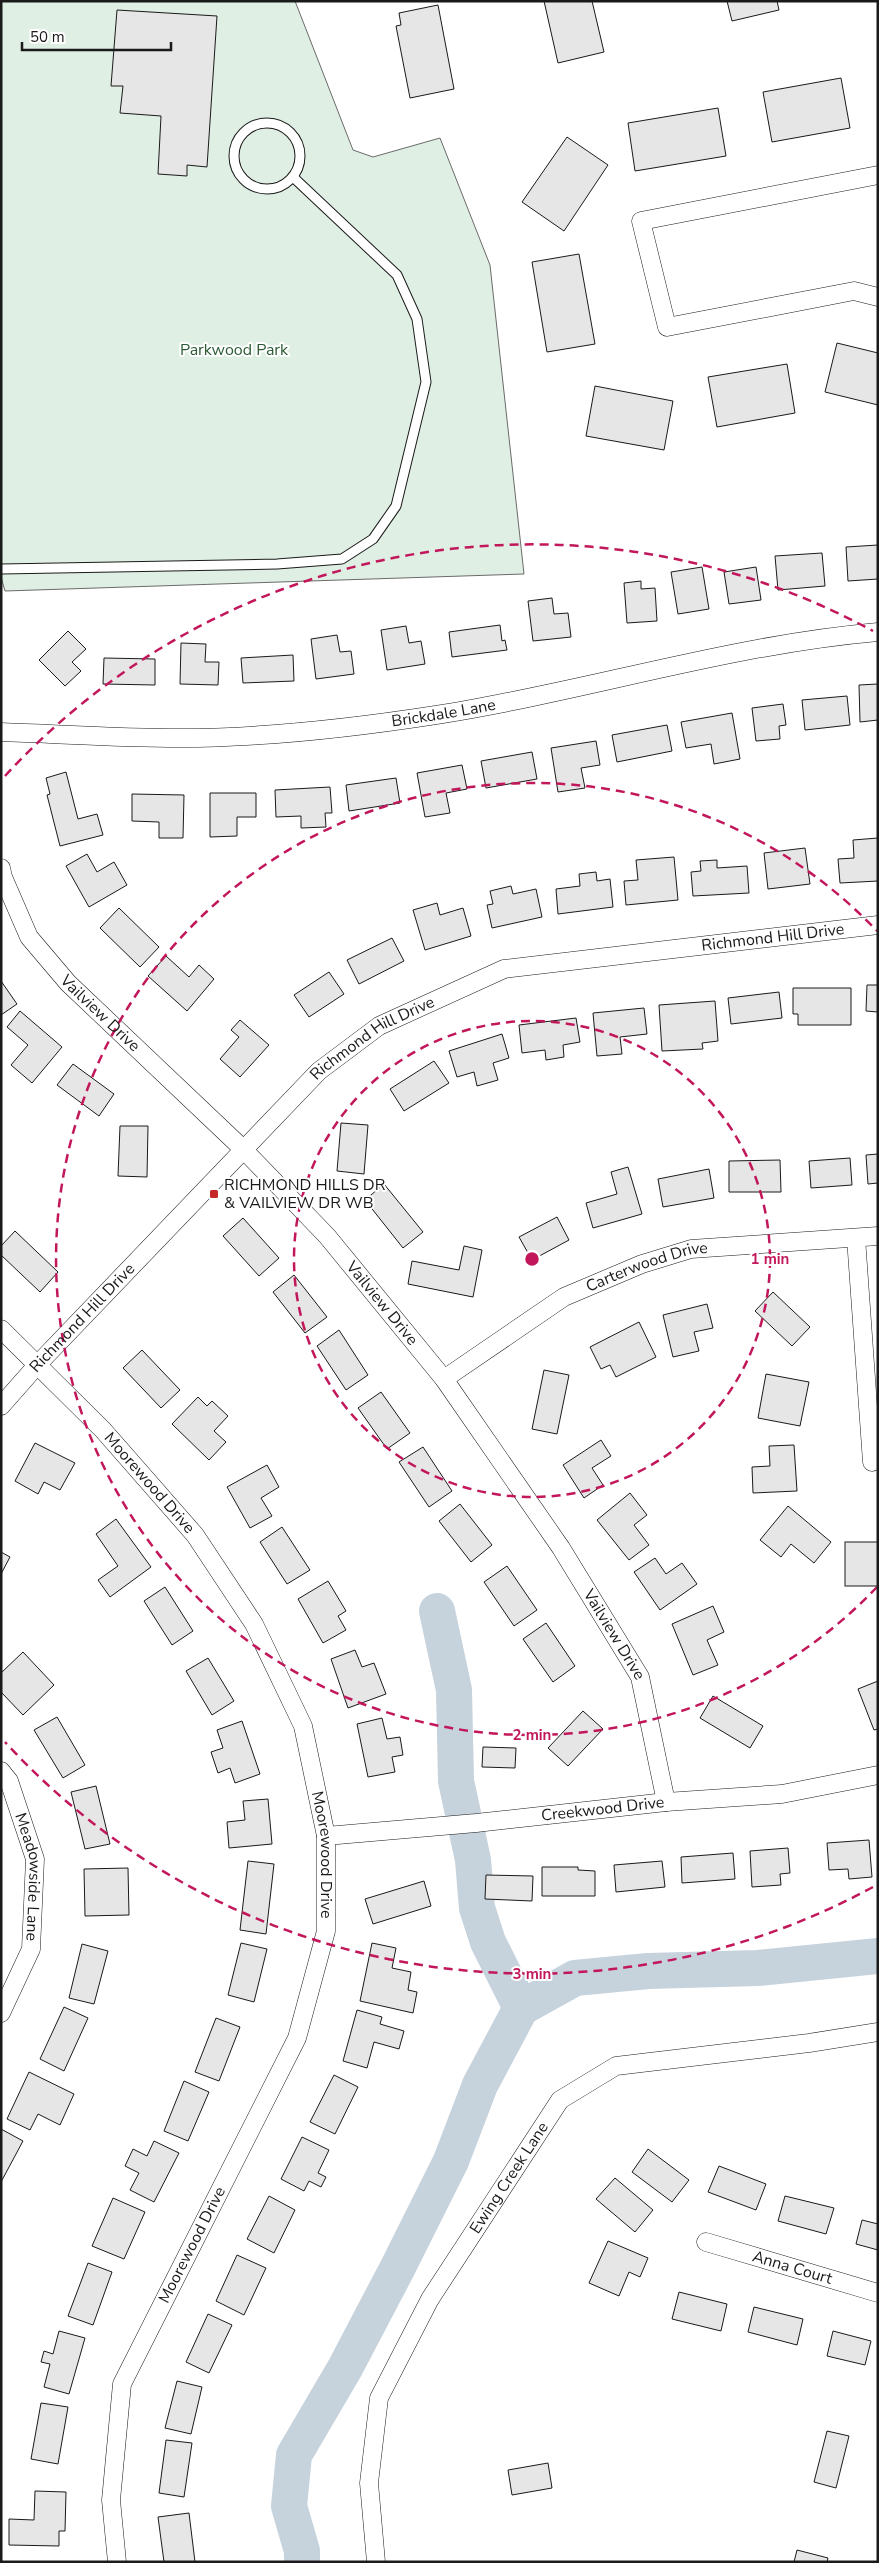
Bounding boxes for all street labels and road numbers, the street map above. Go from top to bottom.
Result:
street label: Brickdale Lane [390,694,497,732]
street label: Richmond Hill Drive [700,918,845,957]
street label: Vailview Drive [54,970,145,1057]
street label: Richmond Hill Drive [305,991,438,1085]
street label: Carterwood Drive [582,1237,708,1298]
street label: Vailview Drive [340,1256,423,1350]
street label: Richmond Hill Drive [25,1258,140,1377]
street label: Moorewood Drive [99,1428,200,1538]
street label: Vailview Drive [577,1584,650,1684]
street label: Moorewood Drive [306,1789,337,1919]
street label: Creekwood Drive [540,1791,665,1827]
street label: Meadowside Lane [9,1810,46,1942]
street label: Ewing Creek Lane [465,2118,554,2238]
street label: Moorewood Drive [153,2183,231,2307]
street label: Anna Court [750,2245,835,2290]

